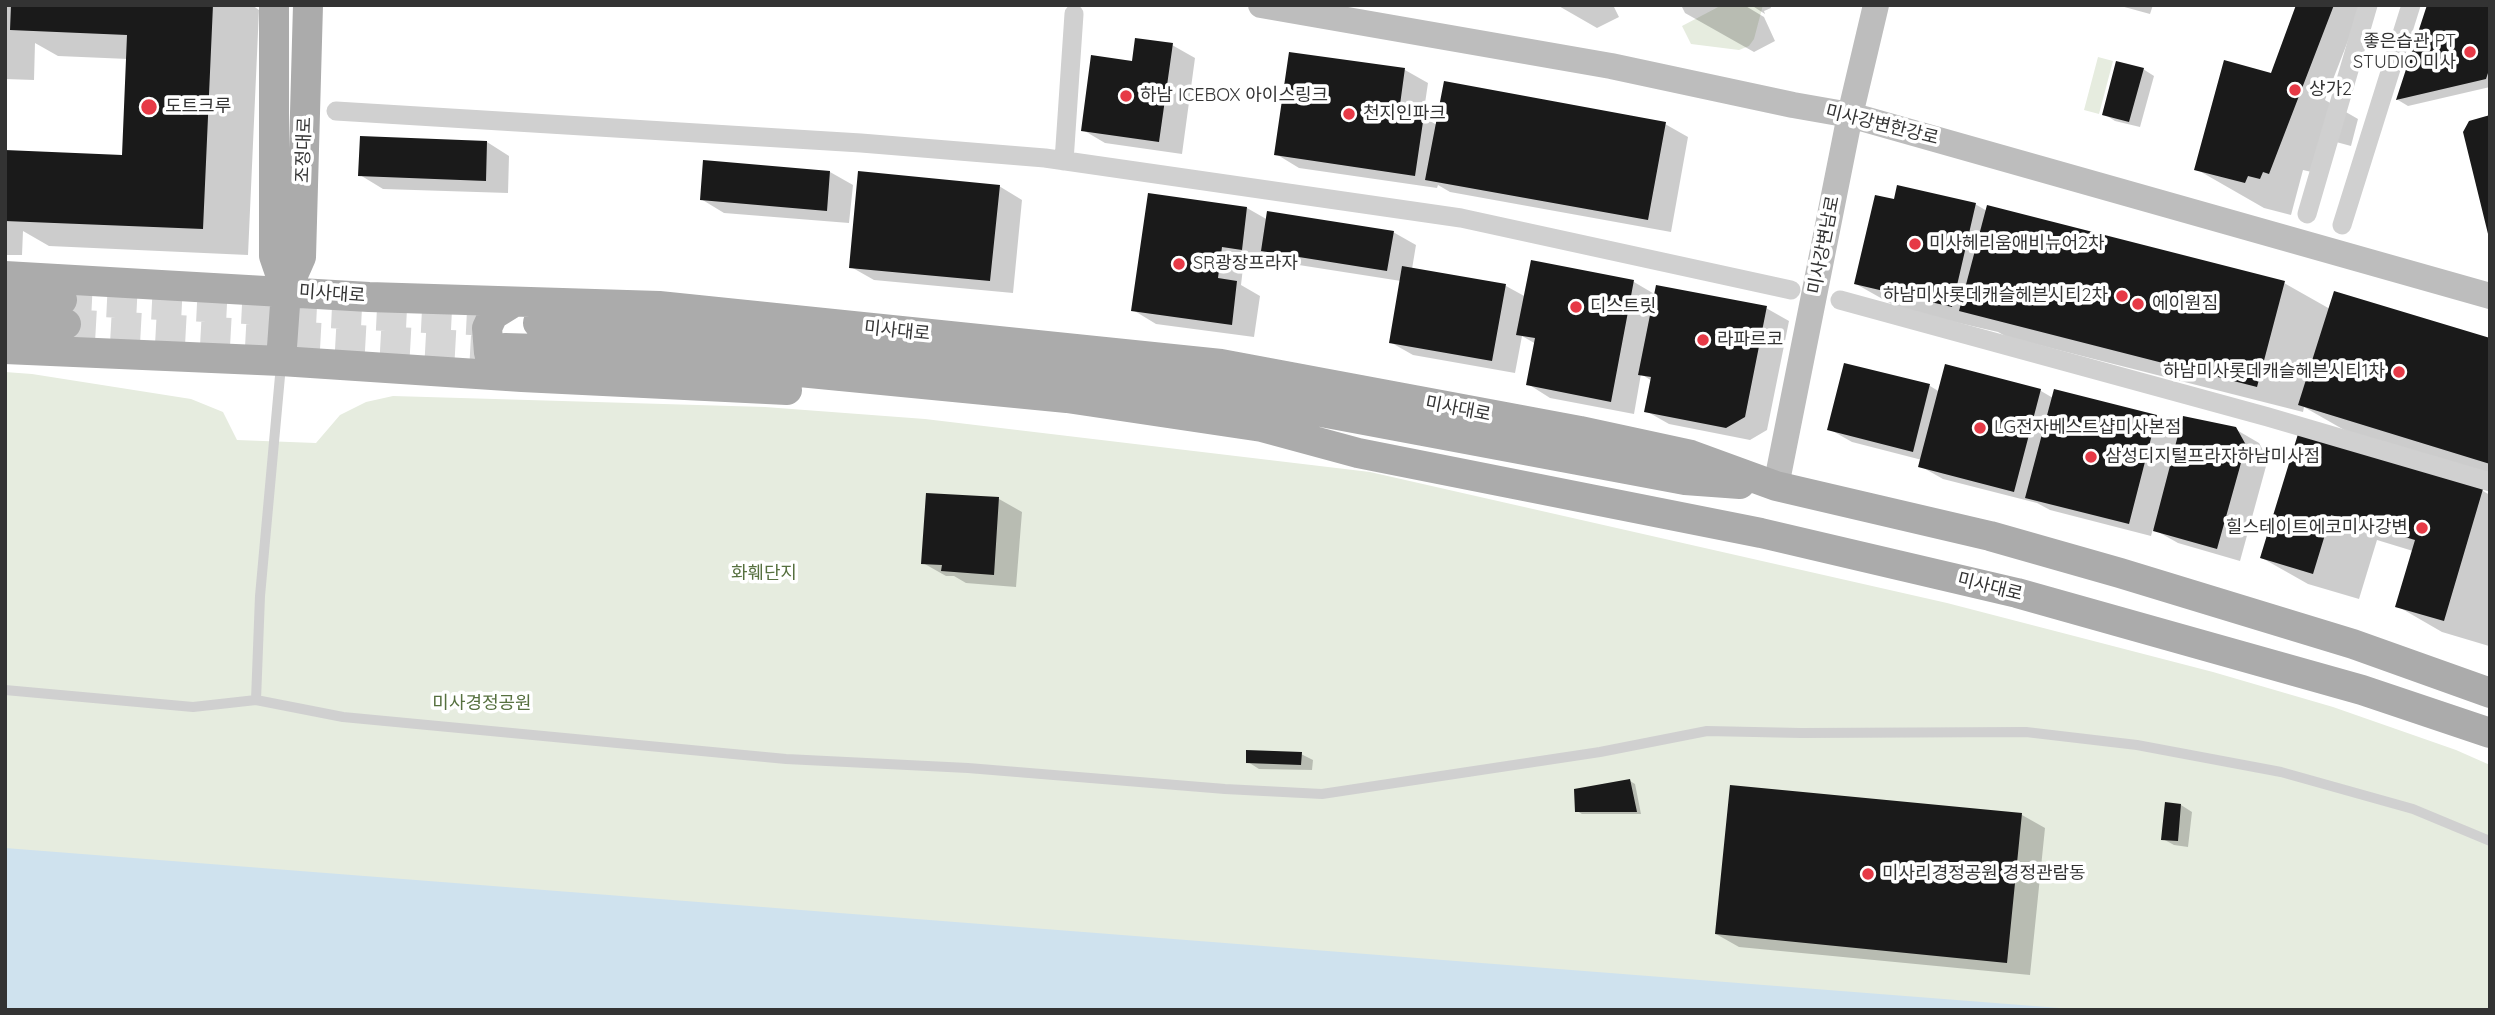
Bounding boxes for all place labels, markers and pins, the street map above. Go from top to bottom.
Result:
place label: 좋은습관 PT STUDIO 미사 [2353,31,2456,74]
marker: 좋은습관 PT STUDIO 미사 [2462,44,2478,60]
place label: 상가2 [2309,79,2352,101]
marker: 상가2 [2287,82,2303,98]
place label: 하남 ICEBOX 아이스링크 [1140,85,1328,107]
marker: 하남 ICEBOX 아이스링크 [1118,88,1134,104]
place label: 도트크루 [165,96,231,118]
marker: 도트크루 [139,97,159,117]
place label: 천지인파크 [1363,103,1446,125]
marker: 천지인파크 [1341,106,1357,122]
place label: 미사헤리움애비뉴어2차 [1929,233,2105,255]
marker: 미사헤리움애비뉴어2차 [1907,236,1923,252]
place label: SR광장프라자 [1193,253,1298,275]
marker: SR광장프라자 [1171,256,1187,272]
place label: 하남미사롯데캐슬헤븐시티2차 [1883,285,2108,307]
marker: 하남미사롯데캐슬헤븐시티2차 [2114,288,2130,304]
place label: 에이원짐 [2152,293,2218,315]
place label: 디스트릿 [1590,296,1656,318]
marker: 에이원짐 [2130,296,2146,312]
marker: 디스트릿 [1568,299,1584,315]
place label: 라파르코 [1717,329,1783,351]
marker: 라파르코 [1695,332,1711,348]
place label: 하남미사롯데캐슬헤븐시티1차 [2163,361,2385,383]
marker: 하남미사롯데캐슬헤븐시티1차 [2391,364,2407,380]
place label: LG전자베스트샵미사본점 [1994,417,2182,439]
marker: LG전자베스트샵미사본점 [1972,420,1988,436]
place label: 삼성디지털프라자하남미사점 [2105,446,2320,468]
marker: 삼성디지털프라자하남미사점 [2083,449,2099,465]
place label: 힐스테이트에코미사강변 [2226,517,2408,539]
marker: 힐스테이트에코미사강변 [2414,520,2430,536]
place label: 미사리경정공원 경정관람동 [1882,863,2086,885]
marker: 미사리경정공원 경정관람동 [1860,866,1876,882]

